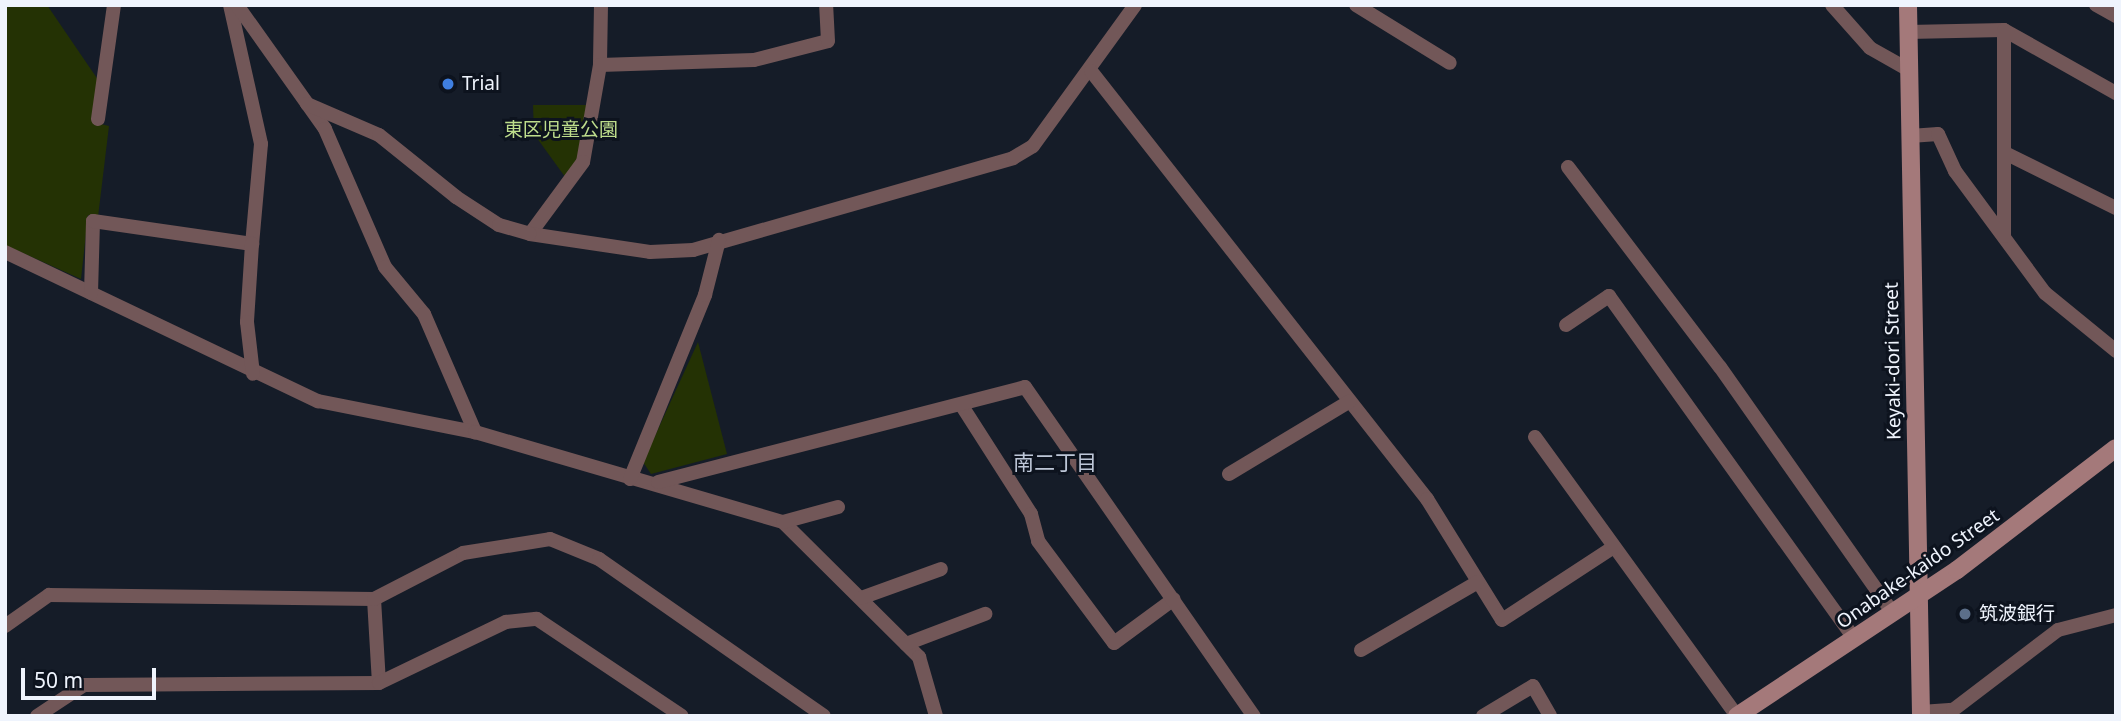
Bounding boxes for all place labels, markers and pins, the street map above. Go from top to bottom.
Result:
place label: Trial [462,73,500,95]
marker: Trial [440,76,456,92]
place label: 筑波銀行 [1979,603,2055,625]
marker: 筑波銀行 [1957,606,1973,622]

